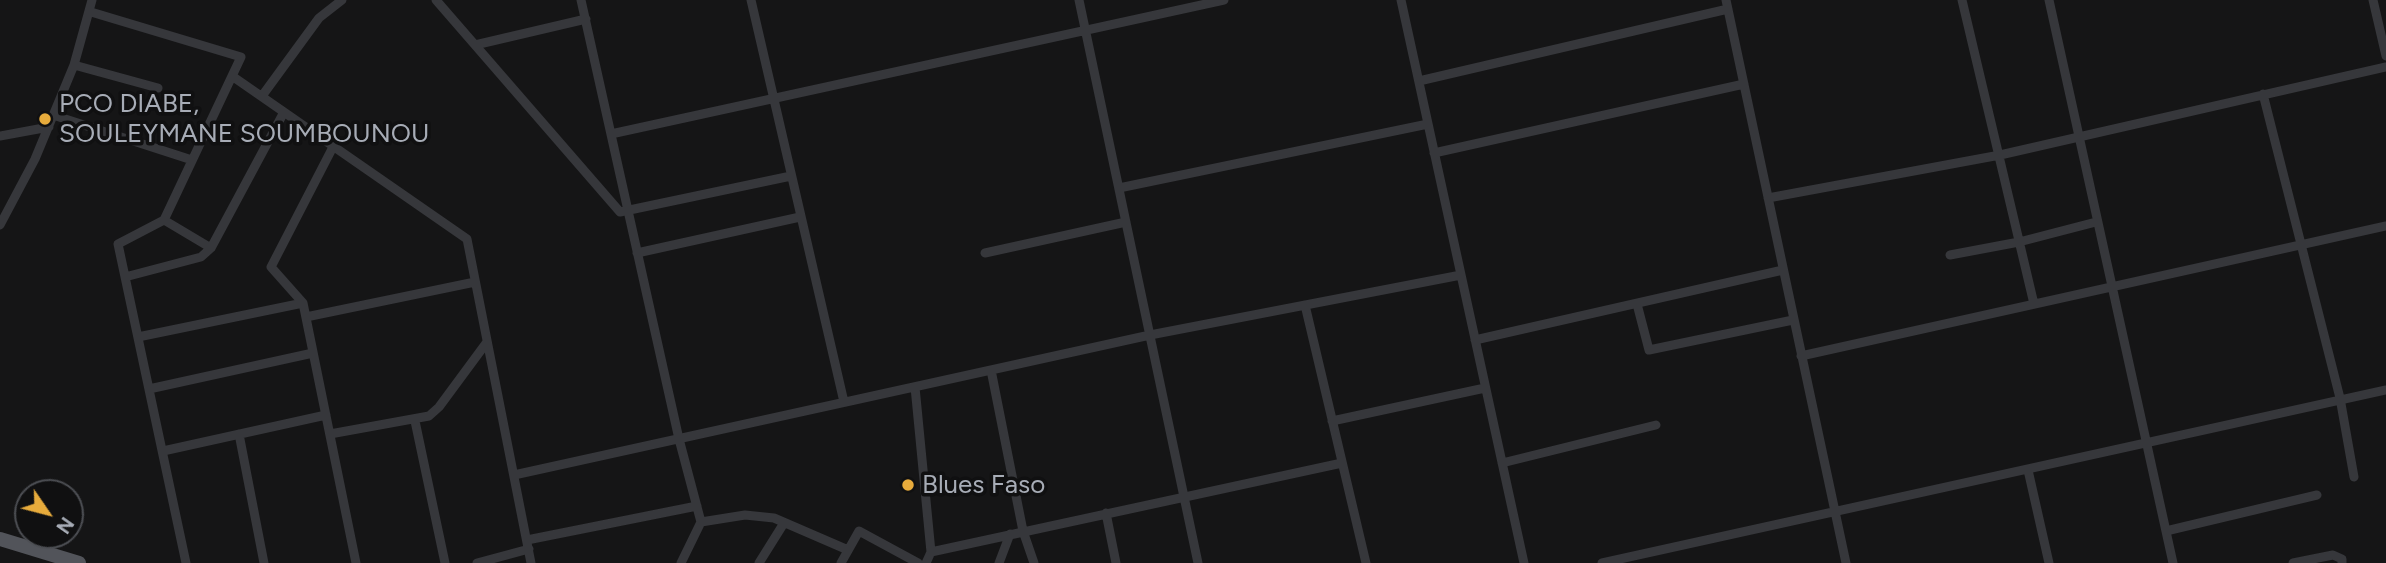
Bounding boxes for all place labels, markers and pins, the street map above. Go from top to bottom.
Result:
place label: PCO DIABE, SOULEYMANE SOUMBOUNOU [59,88,429,150]
marker: PCO DIABE, SOULEYMANE SOUMBOUNOU [37,111,53,127]
place label: Blues Faso [922,469,1045,501]
marker: Blues Faso [900,477,916,493]

